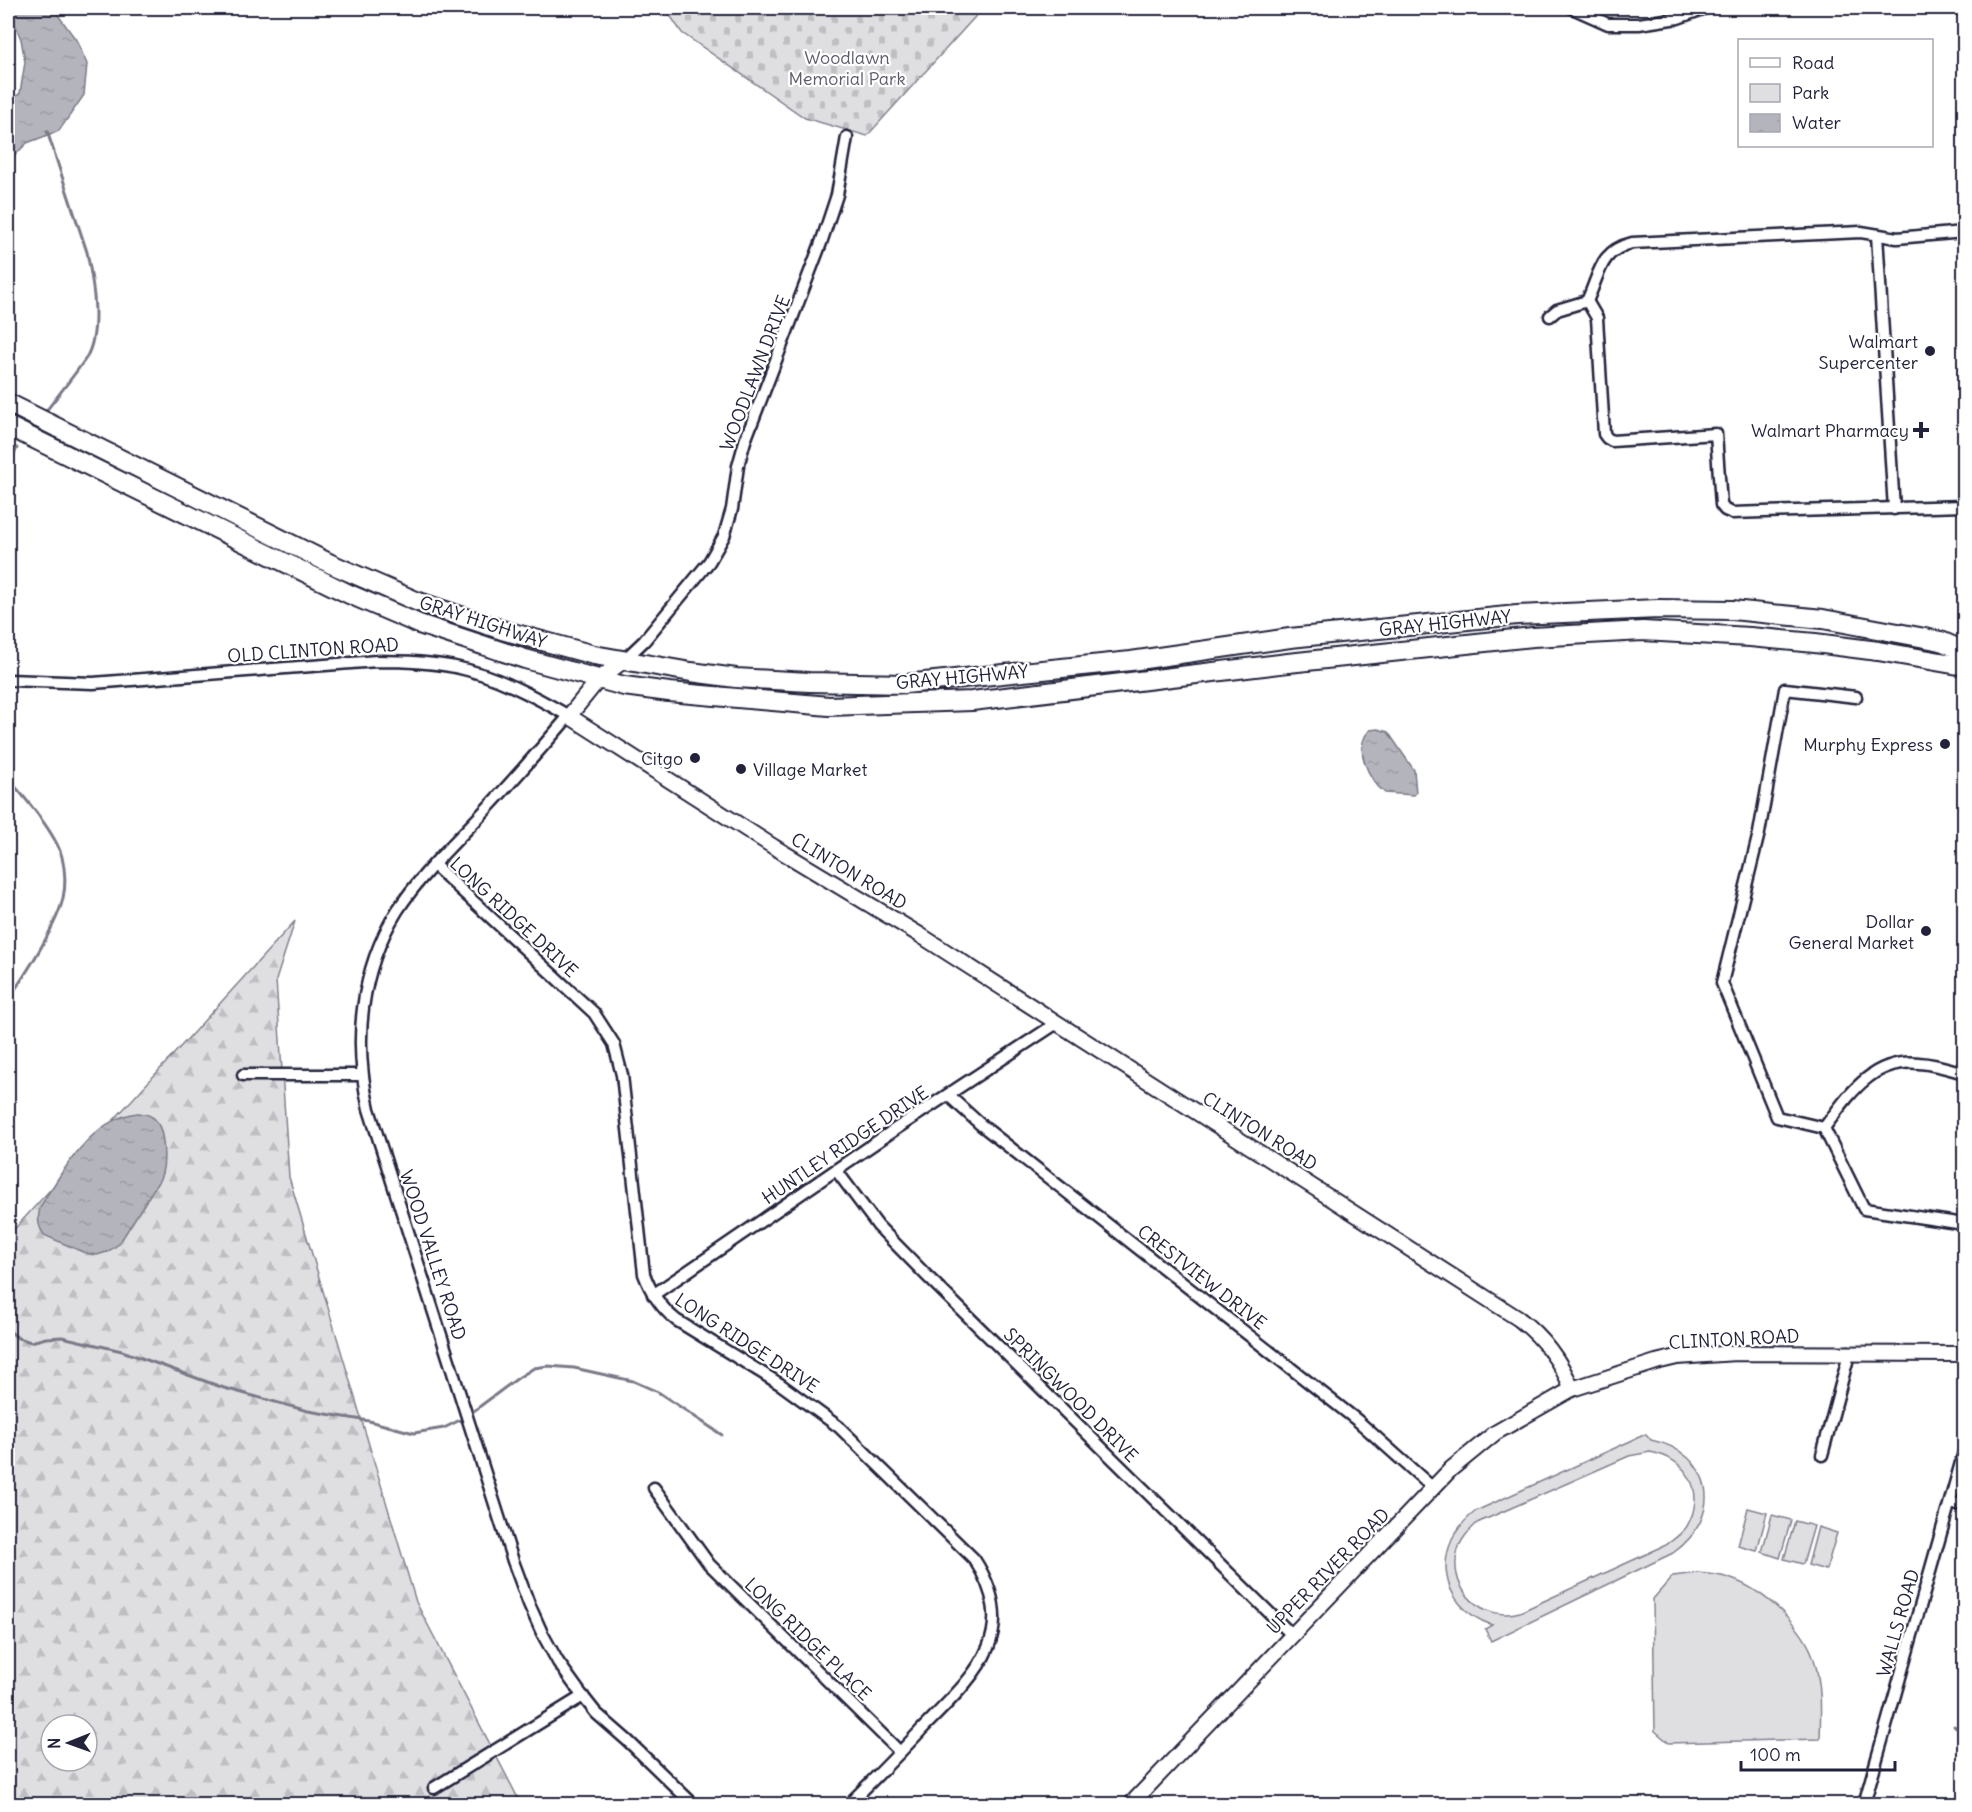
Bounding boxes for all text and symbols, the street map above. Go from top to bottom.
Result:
legend [1738,39,1933,147]
park label: Woodlawn Memorial Park [788,46,906,90]
text: Road [1792,51,1835,74]
text: Park [1792,81,1829,104]
text: Water [1792,111,1842,134]
street label: WOODLAWN DRIVE [715,292,795,454]
place label: Walmart Supercenter [1819,330,1919,374]
marker: Walmart Supercenter [1923,344,1937,358]
place label: Walmart Pharmacy [1751,419,1909,442]
marker: Walmart Pharmacy [1914,423,1928,437]
street label: GRAY HIGHWAY [416,591,550,653]
street label: GRAY HIGHWAY [1378,605,1512,641]
street label: OLD CLINTON ROAD [226,633,400,667]
street label: GRAY HIGHWAY [895,660,1029,694]
place label: Murphy Express [1803,733,1933,756]
marker: Murphy Express [1938,737,1952,751]
place label: Citgo [641,747,683,770]
marker: Citgo [688,751,702,765]
place label: Village Market [753,758,867,781]
marker: Village Market [734,762,748,776]
street label: CLINTON ROAD [787,827,911,915]
street label: LONG RIDGE DRIVE [445,852,583,982]
place label: Dollar General Market [1789,910,1915,954]
marker: Dollar General Market [1919,924,1933,938]
street label: HUNTLEY RIDGE DRIVE [758,1081,932,1209]
street label: CLINTON ROAD [1198,1087,1322,1175]
street label: WOOD VALLEY ROAD [395,1167,471,1343]
street label: CRESTVIEW DRIVE [1133,1219,1271,1335]
street label: LONG RIDGE DRIVE [671,1288,823,1398]
street label: SPRINGWOOD DRIVE [999,1323,1143,1467]
street label: CLINTON ROAD [1668,1324,1800,1354]
street label: UPPER RIVER ROAD [1262,1503,1394,1639]
street label: WALLS ROAD [1872,1566,1924,1680]
street label: LONG RIDGE PLACE [740,1573,876,1705]
north arrow [39,1713,99,1773]
scale bar [1741,1734,1896,1772]
text: N [44,1738,64,1749]
text: 100 m [1750,1743,1801,1766]

